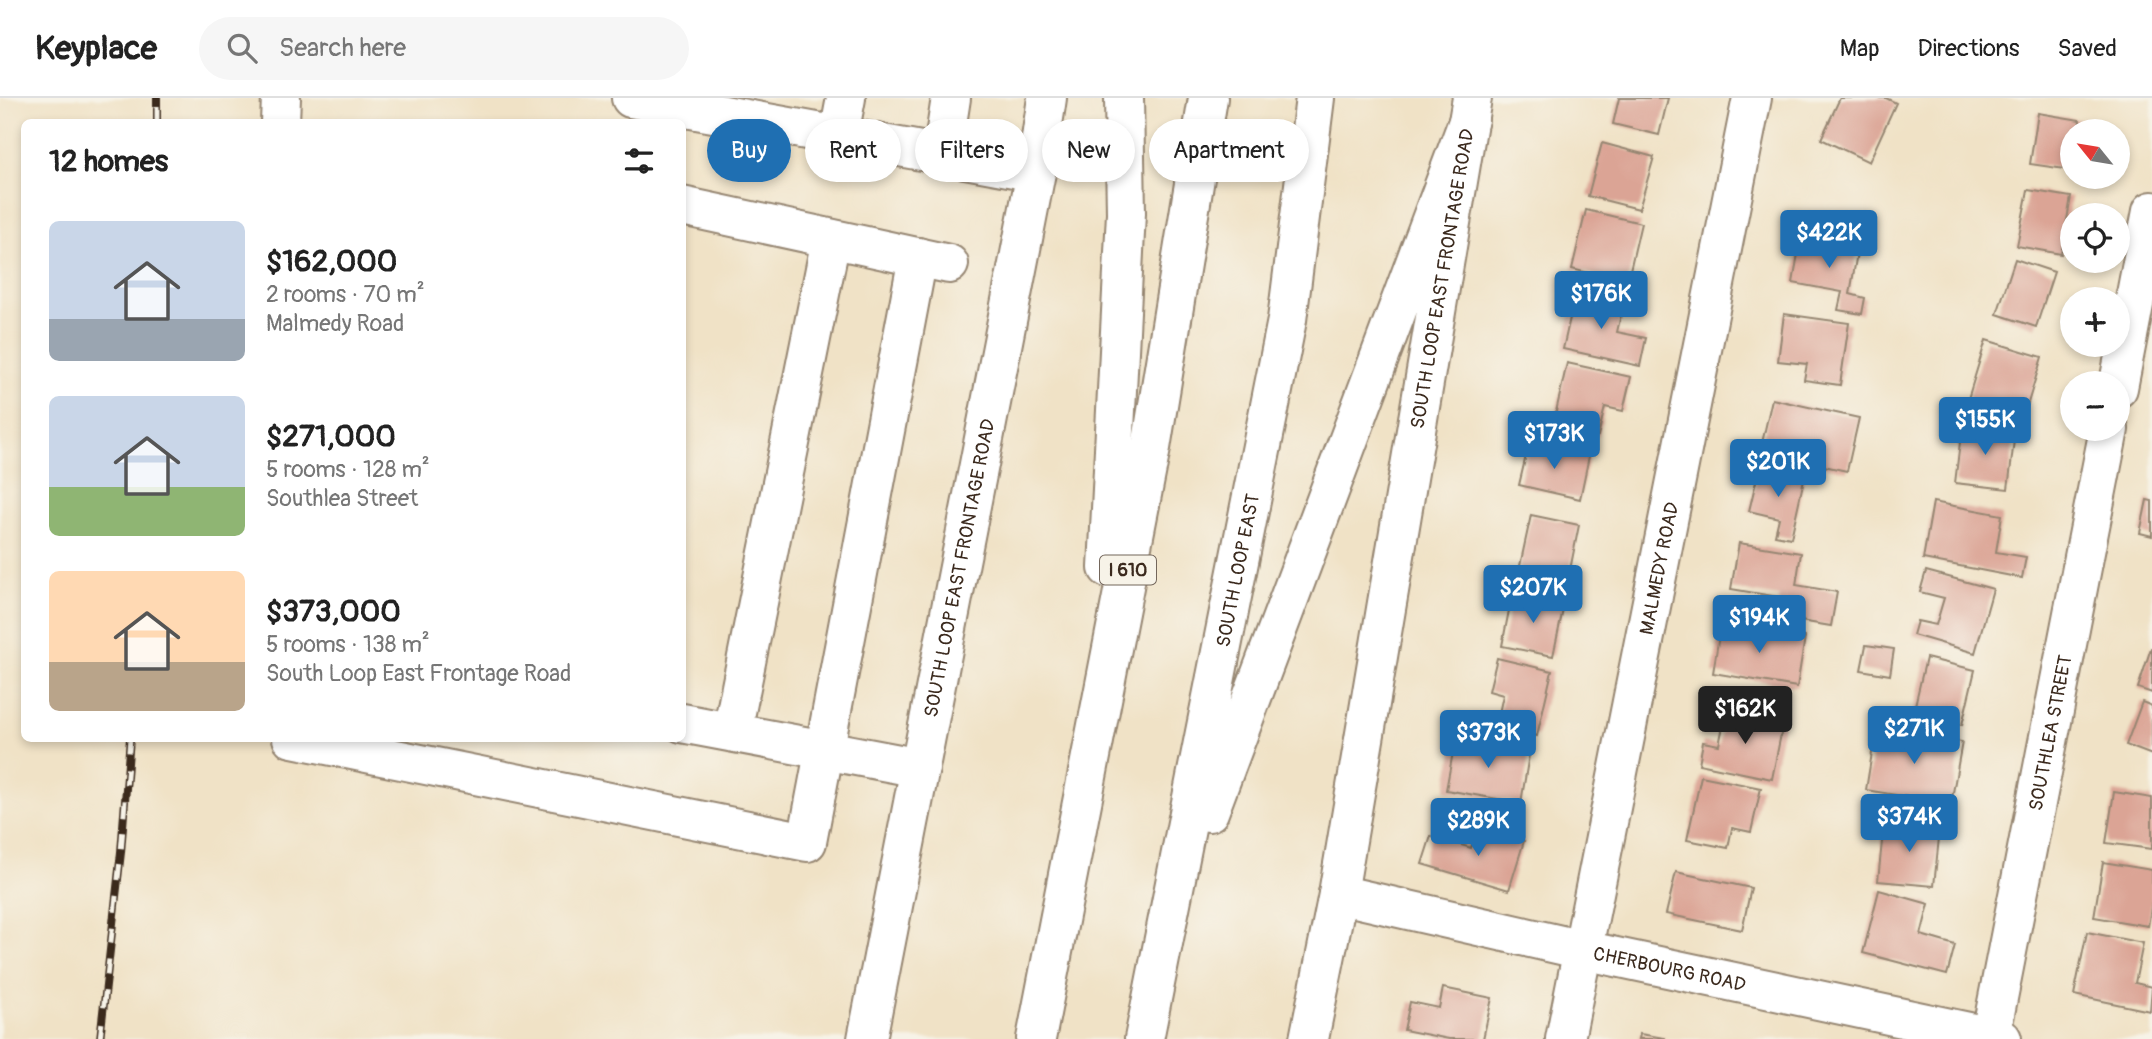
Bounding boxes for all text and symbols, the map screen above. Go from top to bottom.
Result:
search box [199,17,689,80]
text: Keyplace [35,28,157,69]
icon: search [223,29,261,67]
text: Search here [279,32,406,64]
text: Map [1840,34,1880,63]
text: Directions [1918,34,2019,63]
text: Saved [2057,34,2117,63]
chip: Buy [707,119,791,182]
chip: Rent [805,119,901,182]
chip: Filters [915,119,1028,182]
chip: New [1042,119,1135,182]
chip: Apartment [1149,119,1309,182]
north arrow [2060,119,2130,189]
map controls [2060,119,2130,441]
street label: SOUTH LOOP EAST FRONTAGE ROAD [1406,127,1480,430]
icon: filters [620,142,658,180]
text: 12 homes [49,143,168,180]
button: locate [2060,203,2130,273]
pin: $422K [1780,211,1878,270]
text: $422K [1796,218,1862,247]
text: $162,000 [266,243,397,280]
icon: home [105,249,189,333]
pin: $176K [1552,272,1650,331]
text: $176K [1571,279,1631,308]
text: 2 rooms · 70 m² [266,280,425,309]
button: + [2060,287,2130,357]
text: Malmedy Road [266,309,404,338]
button: − [2060,371,2130,441]
pin: $155K [1936,398,2034,457]
text: $155K [1955,405,2015,434]
pin: $173K [1505,412,1603,471]
street label: SOUTH LOOP EAST FRONTAGE ROAD [919,417,1001,719]
text: $271,000 [266,418,396,455]
text: $173K [1524,419,1584,448]
icon: home [105,424,189,508]
pin: $201K [1729,440,1827,499]
text: $201K [1746,447,1810,476]
text: 5 rooms · 128 m² [266,455,430,484]
text: Southlea Street [266,484,418,513]
street label: SOUTH LOOP EAST [1211,492,1265,649]
street label: MALMEDY ROAD [1635,500,1684,637]
road number: I 610 [1100,556,1156,584]
pin: $207K [1484,566,1582,625]
text: $207K [1499,573,1567,602]
text: $373,000 [266,593,401,630]
pin: $194K [1710,596,1808,655]
icon: home [105,599,189,683]
text: $194K [1729,603,1789,632]
text: 5 rooms · 138 m² [266,630,430,659]
street label: SOUTHLEA STREET [2024,653,2078,813]
text: South Loop East Frontage Road [266,659,571,688]
pin: $162K [1696,686,1794,746]
text: $162K [1714,694,1776,723]
pin: $271K [1865,706,1963,766]
pin: $373K [1439,710,1537,770]
text: $271K [1884,714,1944,743]
text: $373K [1456,718,1520,747]
pin: $374K [1860,794,1958,854]
pin: $289K [1429,798,1527,858]
text: $374K [1877,802,1941,831]
text: $289K [1447,806,1509,835]
street label: CHERBOURG ROAD [1591,942,1748,997]

